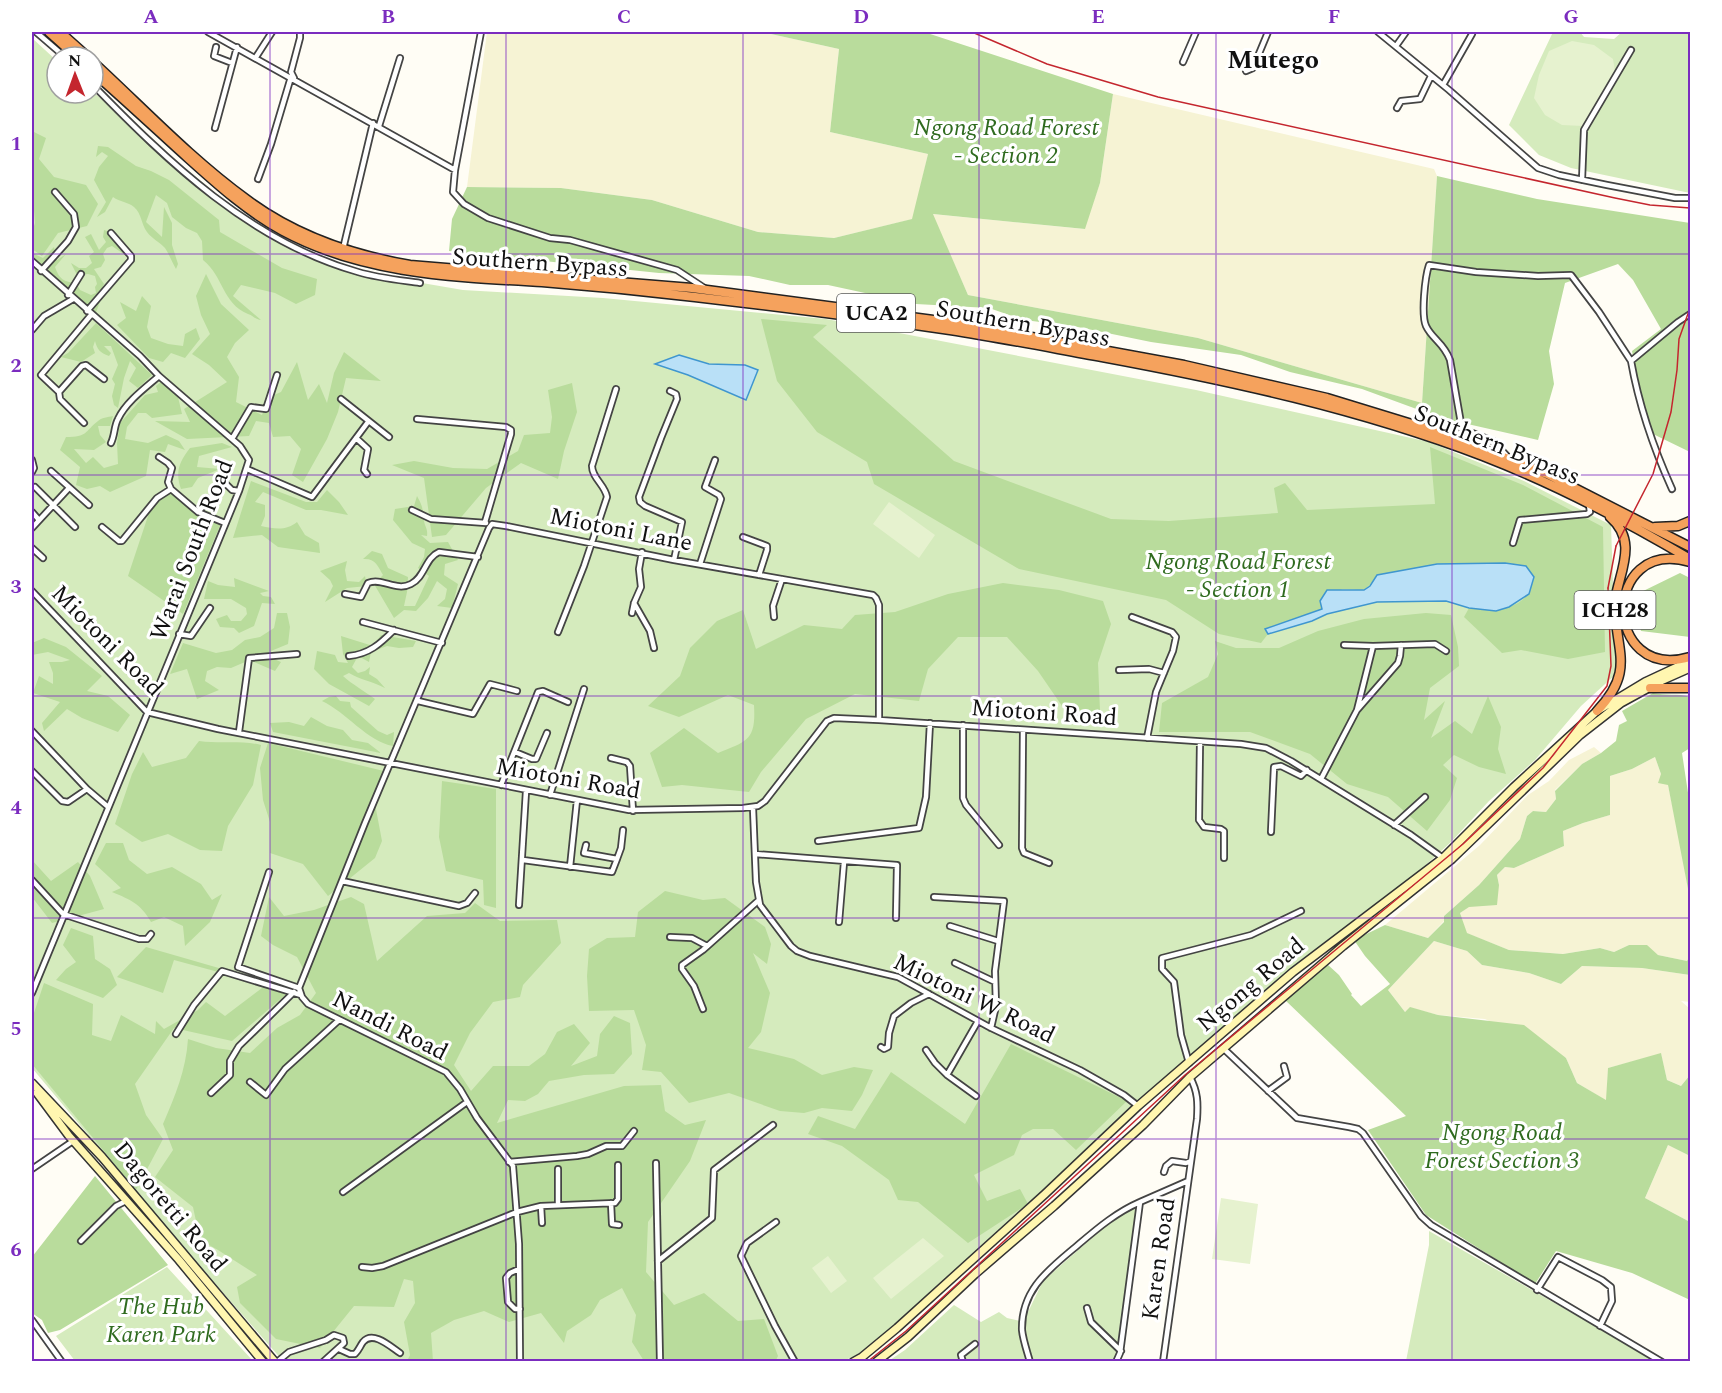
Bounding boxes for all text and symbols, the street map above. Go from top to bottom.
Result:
text: A [143,2,159,32]
text: B [381,2,395,32]
text: C [617,2,631,32]
text: D [853,2,869,32]
text: E [1091,2,1105,32]
text: F [1328,2,1340,32]
text: G [1563,2,1579,32]
district label: Mutego [1227,40,1319,80]
north arrow [45,45,105,105]
text: N [68,49,81,73]
park label: Ngong Road Forest - Section 2 [913,110,1099,174]
text: 1 [10,129,22,159]
street label: Southern Bypass [451,239,629,287]
street label: Southern Bypass [933,291,1113,357]
road number: UCA2 [837,294,915,332]
text: 2 [10,351,22,381]
street label: Southern Bypass [1408,395,1586,495]
street label: Warai South Road [141,454,243,646]
street label: Miotoni Lane [546,499,696,561]
park label: Ngong Road Forest - Section 1 [1145,544,1331,608]
text: 3 [10,572,22,602]
street label: Miotoni Road [43,577,171,705]
road number: ICH28 [1574,591,1656,629]
street label: Miotoni Road [970,690,1118,736]
street label: Miotoni Road [493,749,643,809]
text: 4 [10,793,22,823]
street label: Ngong Road [1189,929,1313,1041]
street label: Miotoni W Road [887,944,1061,1054]
street label: Nandi Road [326,981,454,1071]
text: 5 [10,1014,22,1044]
park label: Ngong Road Forest Section 3 [1425,1115,1579,1179]
street label: Dagoretti Road [104,1133,236,1281]
street label: Karen Road [1133,1195,1185,1323]
text: 6 [10,1235,22,1265]
park label: The Hub Karen Park [106,1289,216,1353]

